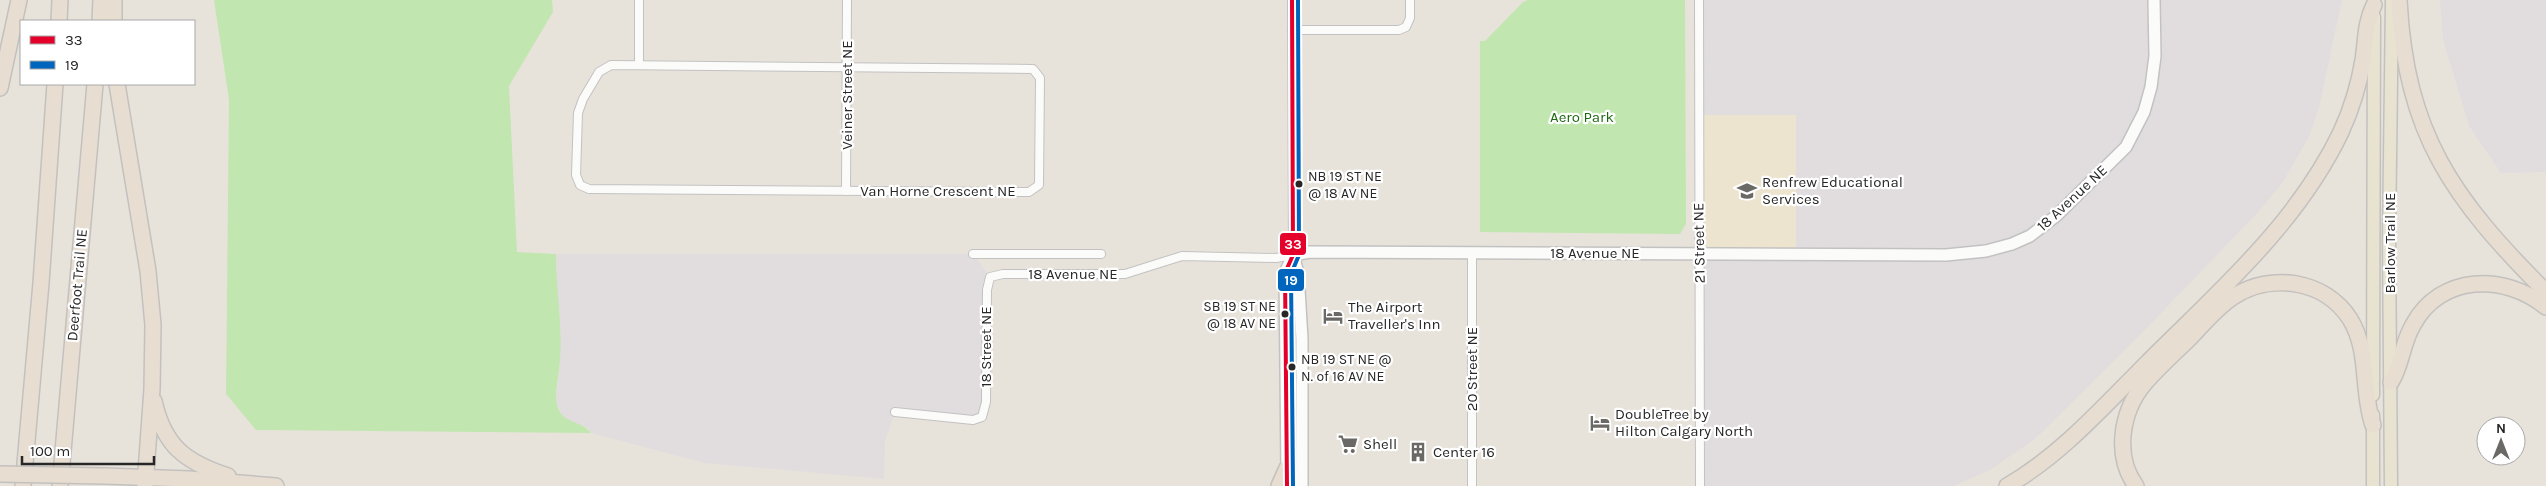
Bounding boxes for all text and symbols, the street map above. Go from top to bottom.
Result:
legend [20,20,195,85]
text: 33 [65,31,83,49]
street label: Veiner Street NE [838,40,856,150]
text: 19 [65,56,79,74]
park label: Aero Park [1550,108,1614,126]
street label: 18 Avenue NE [2033,161,2111,235]
place label: NB 19 ST NE @ 18 AV NE [1308,168,1382,202]
place label: Renfrew Educational Services [1762,173,1903,208]
marker: NB 19 ST NE @ 18 AV NE [1294,179,1304,189]
school or university icon: Renfrew Educational Services [1736,180,1758,202]
street label: Van Horne Crescent NE [860,182,1016,200]
street label: Barlow Trail NE [2381,193,2399,293]
street label: 21 Street NE [1689,203,1709,283]
street label: Deerfoot Trail NE [63,228,91,342]
line badge: 33 [1279,232,1307,256]
text: 33 [1284,236,1302,253]
street label: 18 Avenue NE [1550,244,1640,262]
street label: 18 Avenue NE [1028,265,1118,283]
line badge: 19 [1277,268,1305,292]
text: 19 [1284,272,1298,289]
place label: SB 19 ST NE @ 18 AV NE [1203,298,1276,332]
place label: The Airport Traveller's Inn [1348,298,1441,333]
hotel icon: The Airport Traveller's Inn [1322,305,1344,327]
street label: 18 Street NE [977,306,995,388]
marker: SB 19 ST NE @ 18 AV NE [1280,309,1290,319]
street label: 20 Street NE [1463,327,1481,411]
place label: NB 19 ST NE @ N. of 16 AV NE [1301,351,1391,385]
marker: NB 19 ST NE @ N. of 16 AV NE [1287,362,1297,372]
place label: DoubleTree by Hilton Calgary North [1615,405,1753,440]
hotel icon: DoubleTree by Hilton Calgary North [1589,412,1611,434]
north arrow [2476,416,2526,466]
text: N [2496,420,2506,437]
supermarket icon: Shell [1337,433,1359,455]
scale bar [22,434,155,466]
place label: Shell [1363,435,1397,453]
building icon: Center 16 [1407,441,1429,463]
text: 100 m [30,442,70,460]
place label: Center 16 [1433,443,1495,461]

